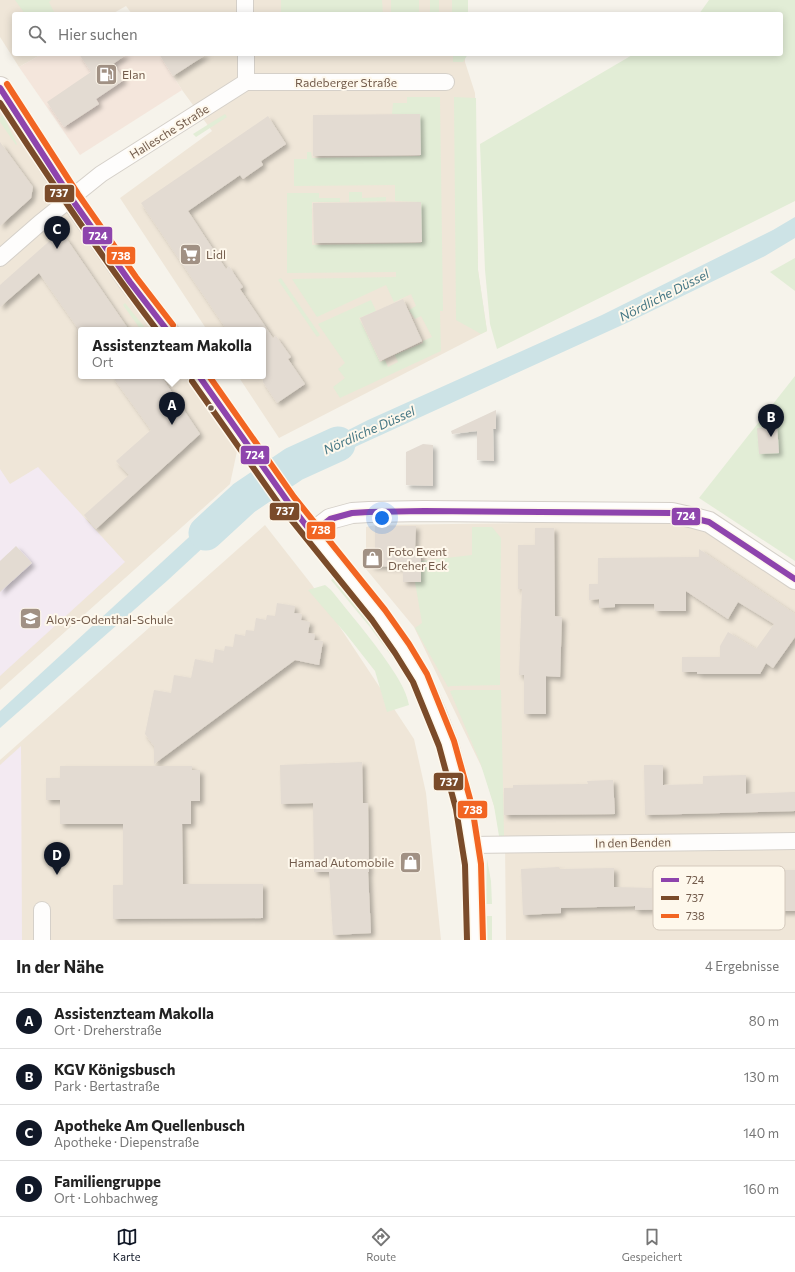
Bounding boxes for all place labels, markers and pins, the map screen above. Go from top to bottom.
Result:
fuel station icon: Elan [93,61,119,87]
place label: Elan [122,67,145,81]
pin: C [44,216,70,249]
supermarket icon: Lidl [178,241,204,267]
place label: Lidl [206,247,226,261]
pin: A [159,392,185,425]
unlabelled marker [206,403,216,413]
pin: B [758,404,784,437]
place label: Foto Event Dreher Eck [388,544,448,572]
shop icon: Foto Event Dreher Eck [359,545,385,571]
school or university icon: Aloys-Odenthal-Schule [18,606,44,632]
place label: Aloys-Odenthal-Schule [46,612,173,626]
pin: D [44,842,70,875]
shop icon: Hamad Automobile [397,849,423,875]
place label: Hamad Automobile [289,855,394,869]

